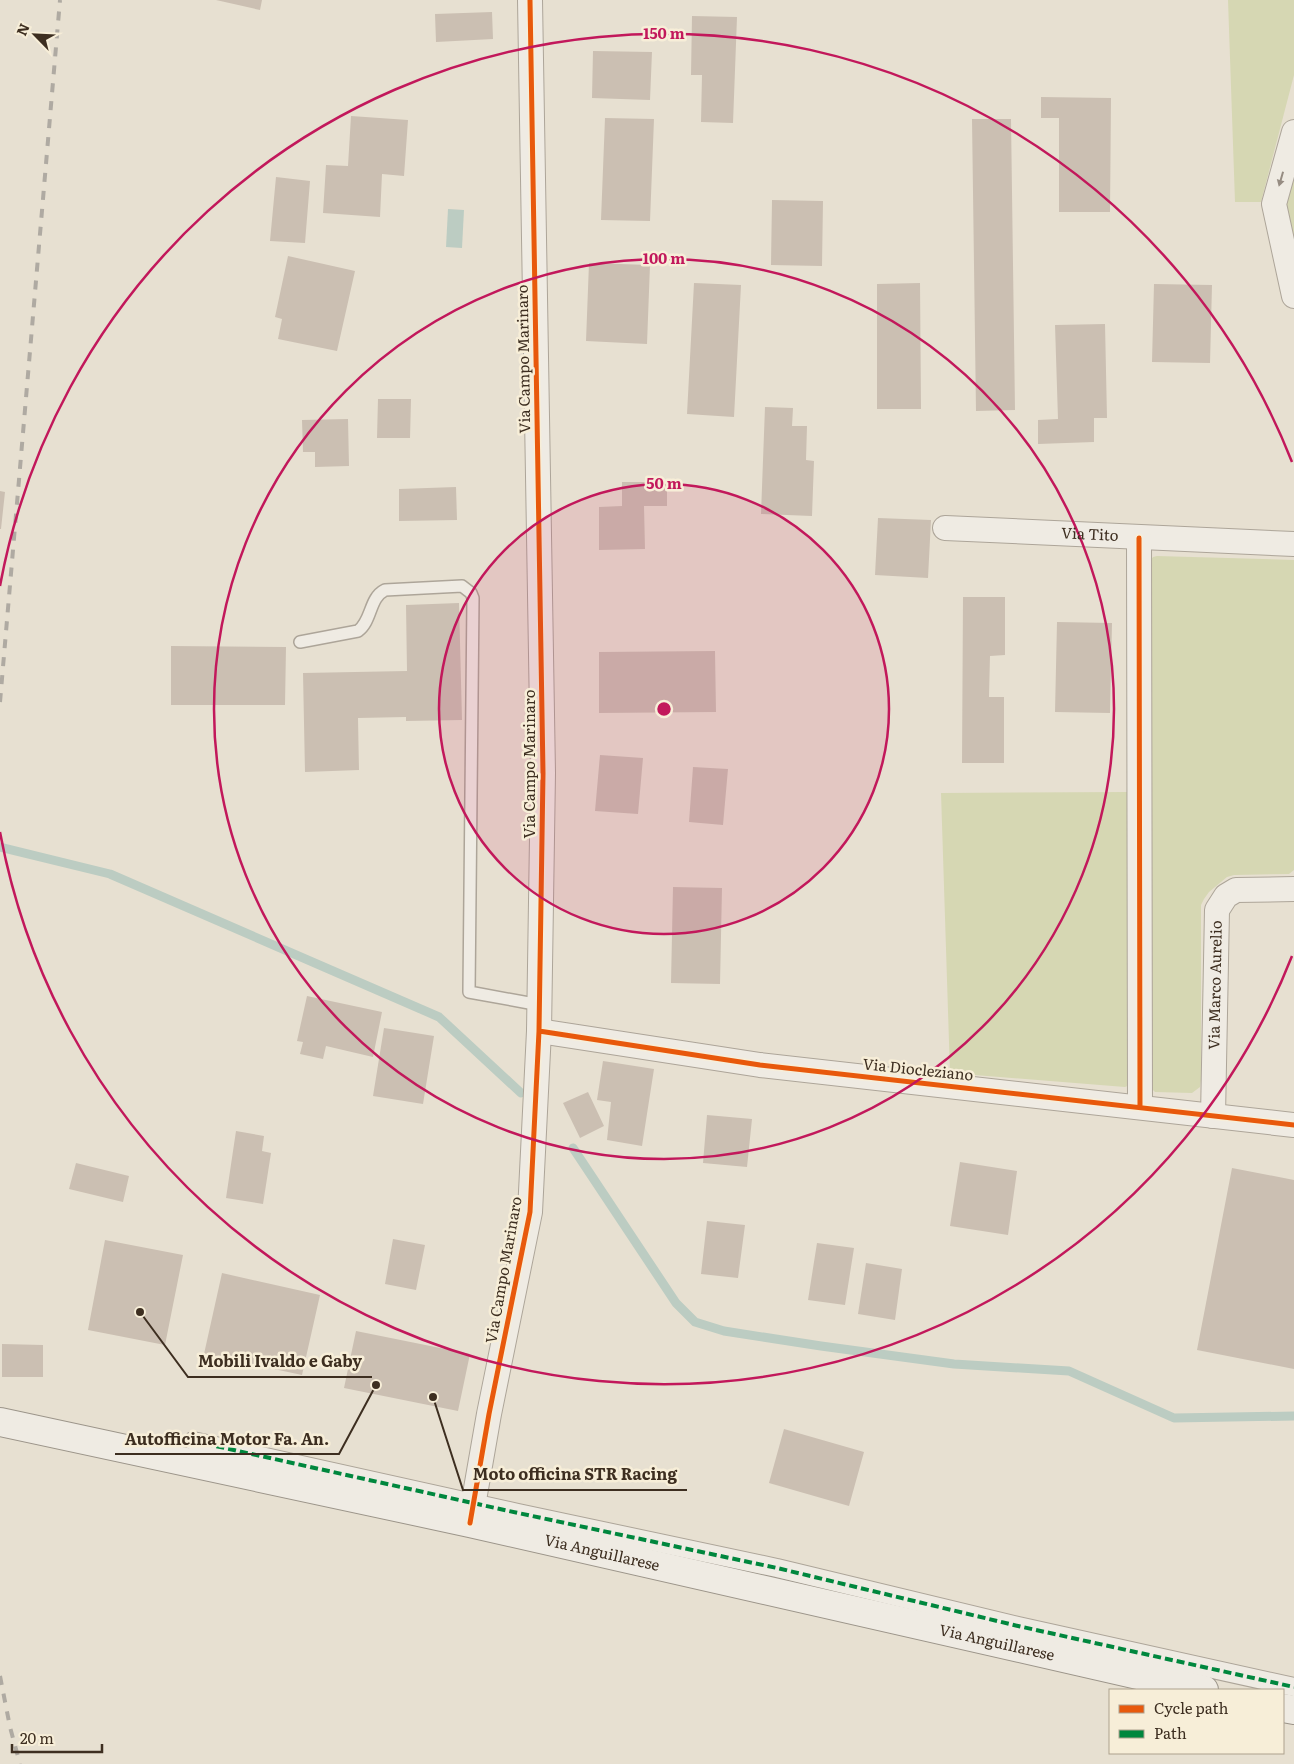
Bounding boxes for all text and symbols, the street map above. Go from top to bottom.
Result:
north arrow [10,10,60,60]
text: N [11,20,34,39]
text: 150 m [643,21,685,44]
one-way arrow [1276,172,1284,187]
text: 100 m [643,246,685,269]
street label: Via Campo Marinaro [510,284,535,434]
text: 50 m [646,471,682,494]
street label: Via Tito [1061,520,1119,546]
street label: Via Campo Marinaro [517,689,540,839]
centre of rings [655,700,673,718]
street label: Via Marco Aurelio [1201,920,1227,1050]
street label: Via Diocleziano [862,1051,975,1086]
street label: Via Campo Marinaro [478,1194,527,1345]
callout: Mobili Ivaldo e Gaby [188,1346,372,1377]
text: Mobili Ivaldo e Gaby [198,1348,362,1372]
callout: Autofficina Motor Fa. An. [115,1423,339,1454]
text: Autofficina Motor Fa. An. [125,1426,329,1450]
callout: Moto officina STR Racing [463,1459,687,1490]
text: Moto officina STR Racing [473,1461,677,1485]
street label: Via Anguillarese [542,1527,662,1576]
street label: Via Anguillarese [937,1617,1057,1666]
legend [1109,1689,1284,1754]
text: Cycle path [1154,1696,1229,1719]
text: Path [1154,1721,1187,1744]
scale bar [12,1722,102,1754]
text: 20 m [20,1726,54,1749]

